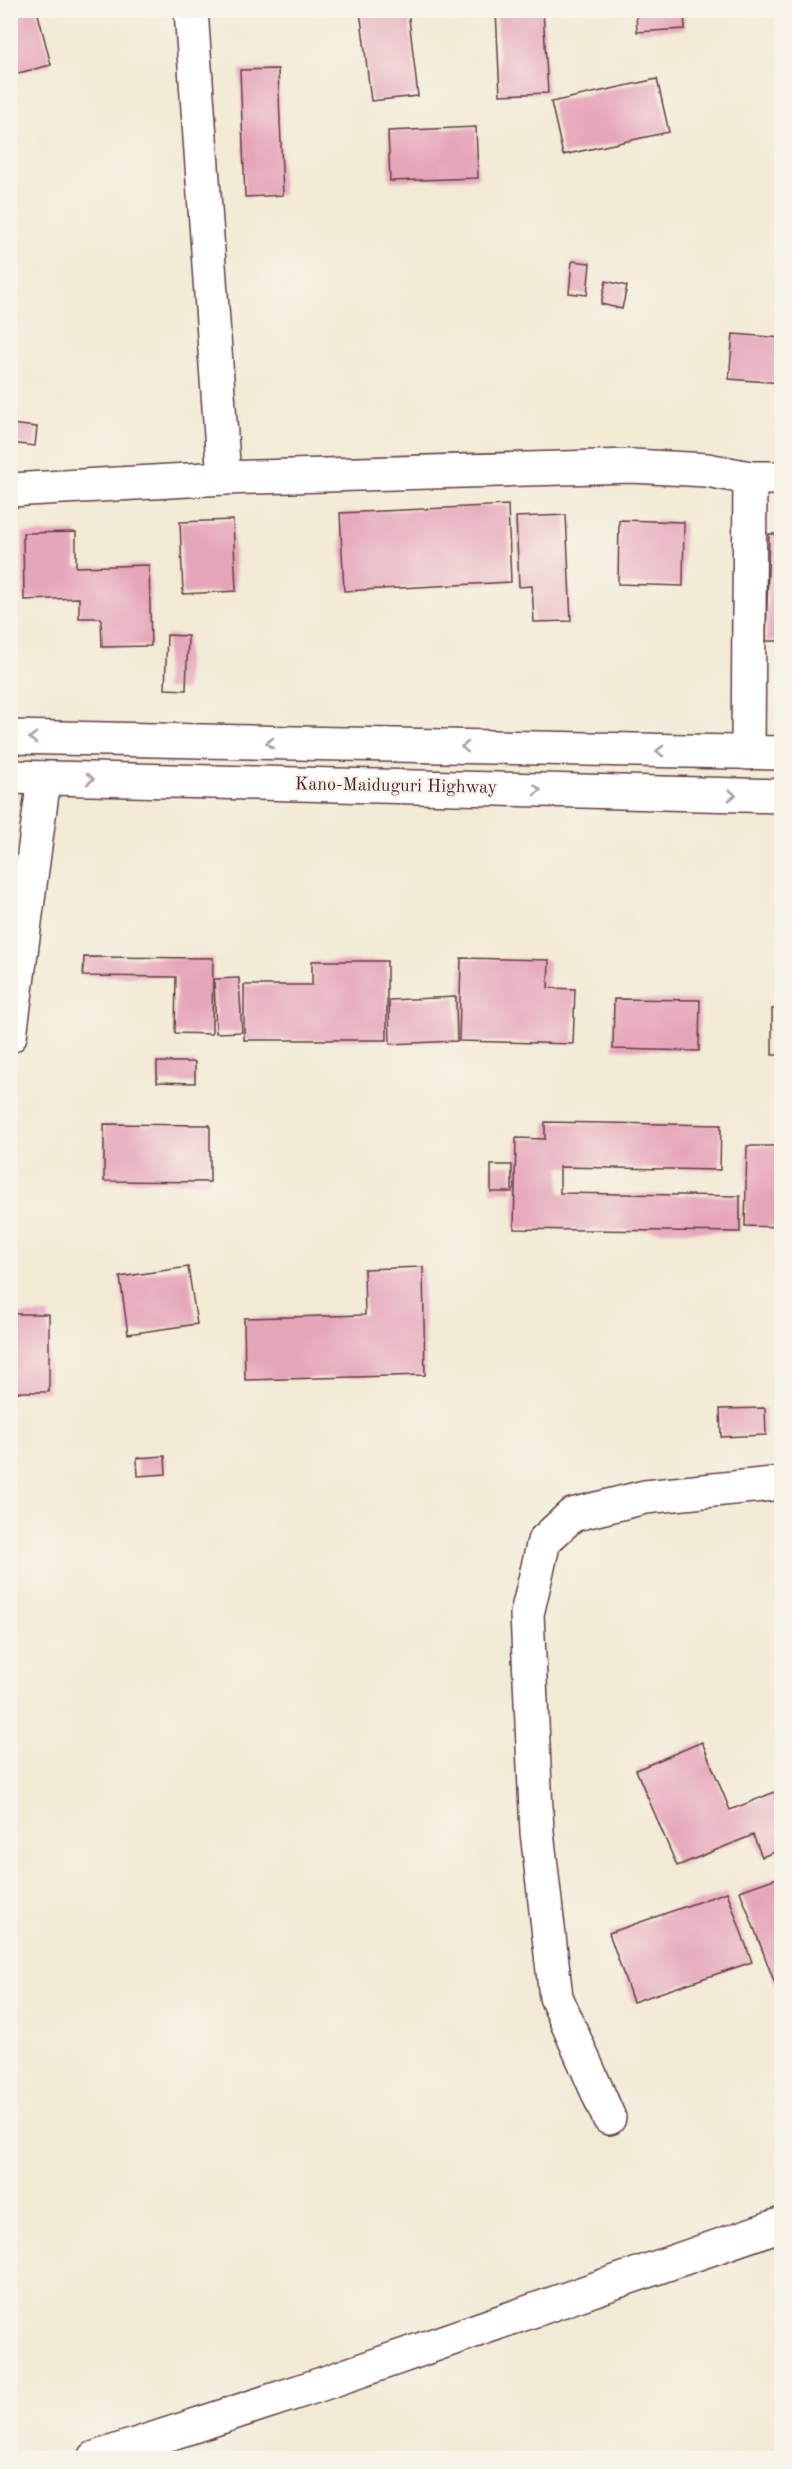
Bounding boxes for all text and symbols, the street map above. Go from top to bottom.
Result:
one-way arrow [29,732,38,744]
one-way arrow [266,737,275,749]
one-way arrow [461,741,470,753]
one-way arrow [656,745,665,757]
one-way arrow [85,772,94,785]
street label: Kano-Maiduguri Highway [295,775,498,797]
one-way arrow [532,783,541,796]
one-way arrow [727,789,736,801]

